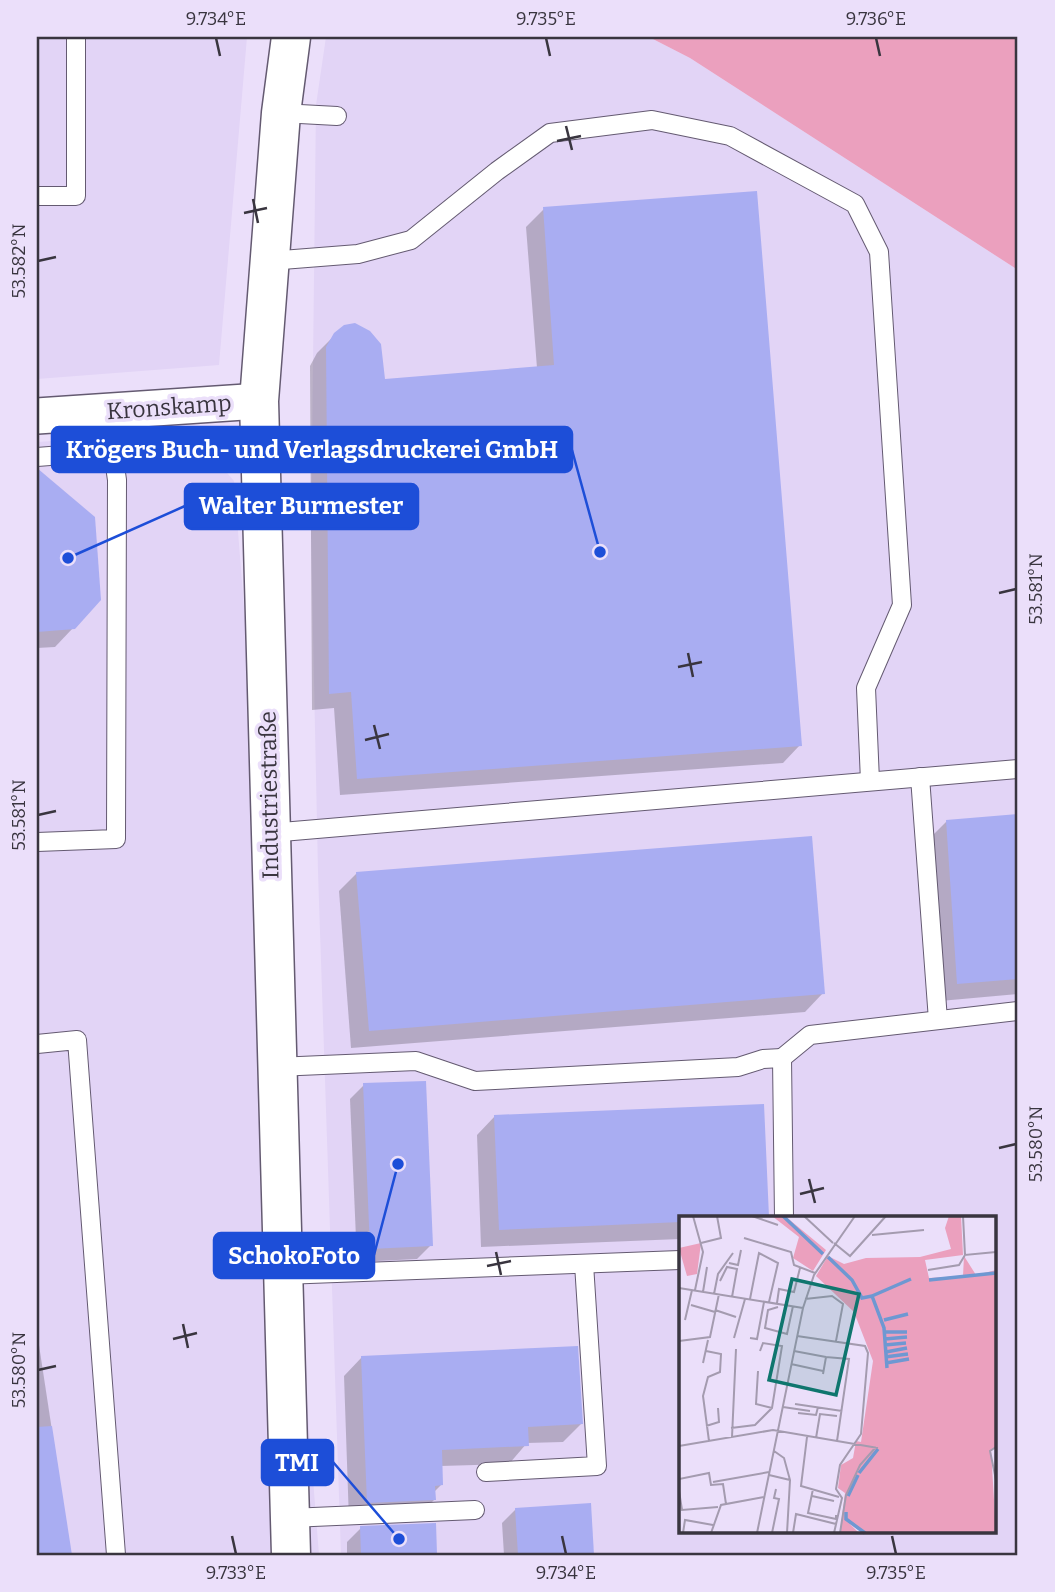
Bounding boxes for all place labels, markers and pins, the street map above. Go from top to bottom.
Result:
callout: Krögers Buch- und Verlagsdruckerei GmbH [52,427,572,472]
callout: Walter Burmester [185,484,418,529]
callout: SchokoFoto [214,1233,374,1278]
callout: TMI [262,1440,333,1485]

